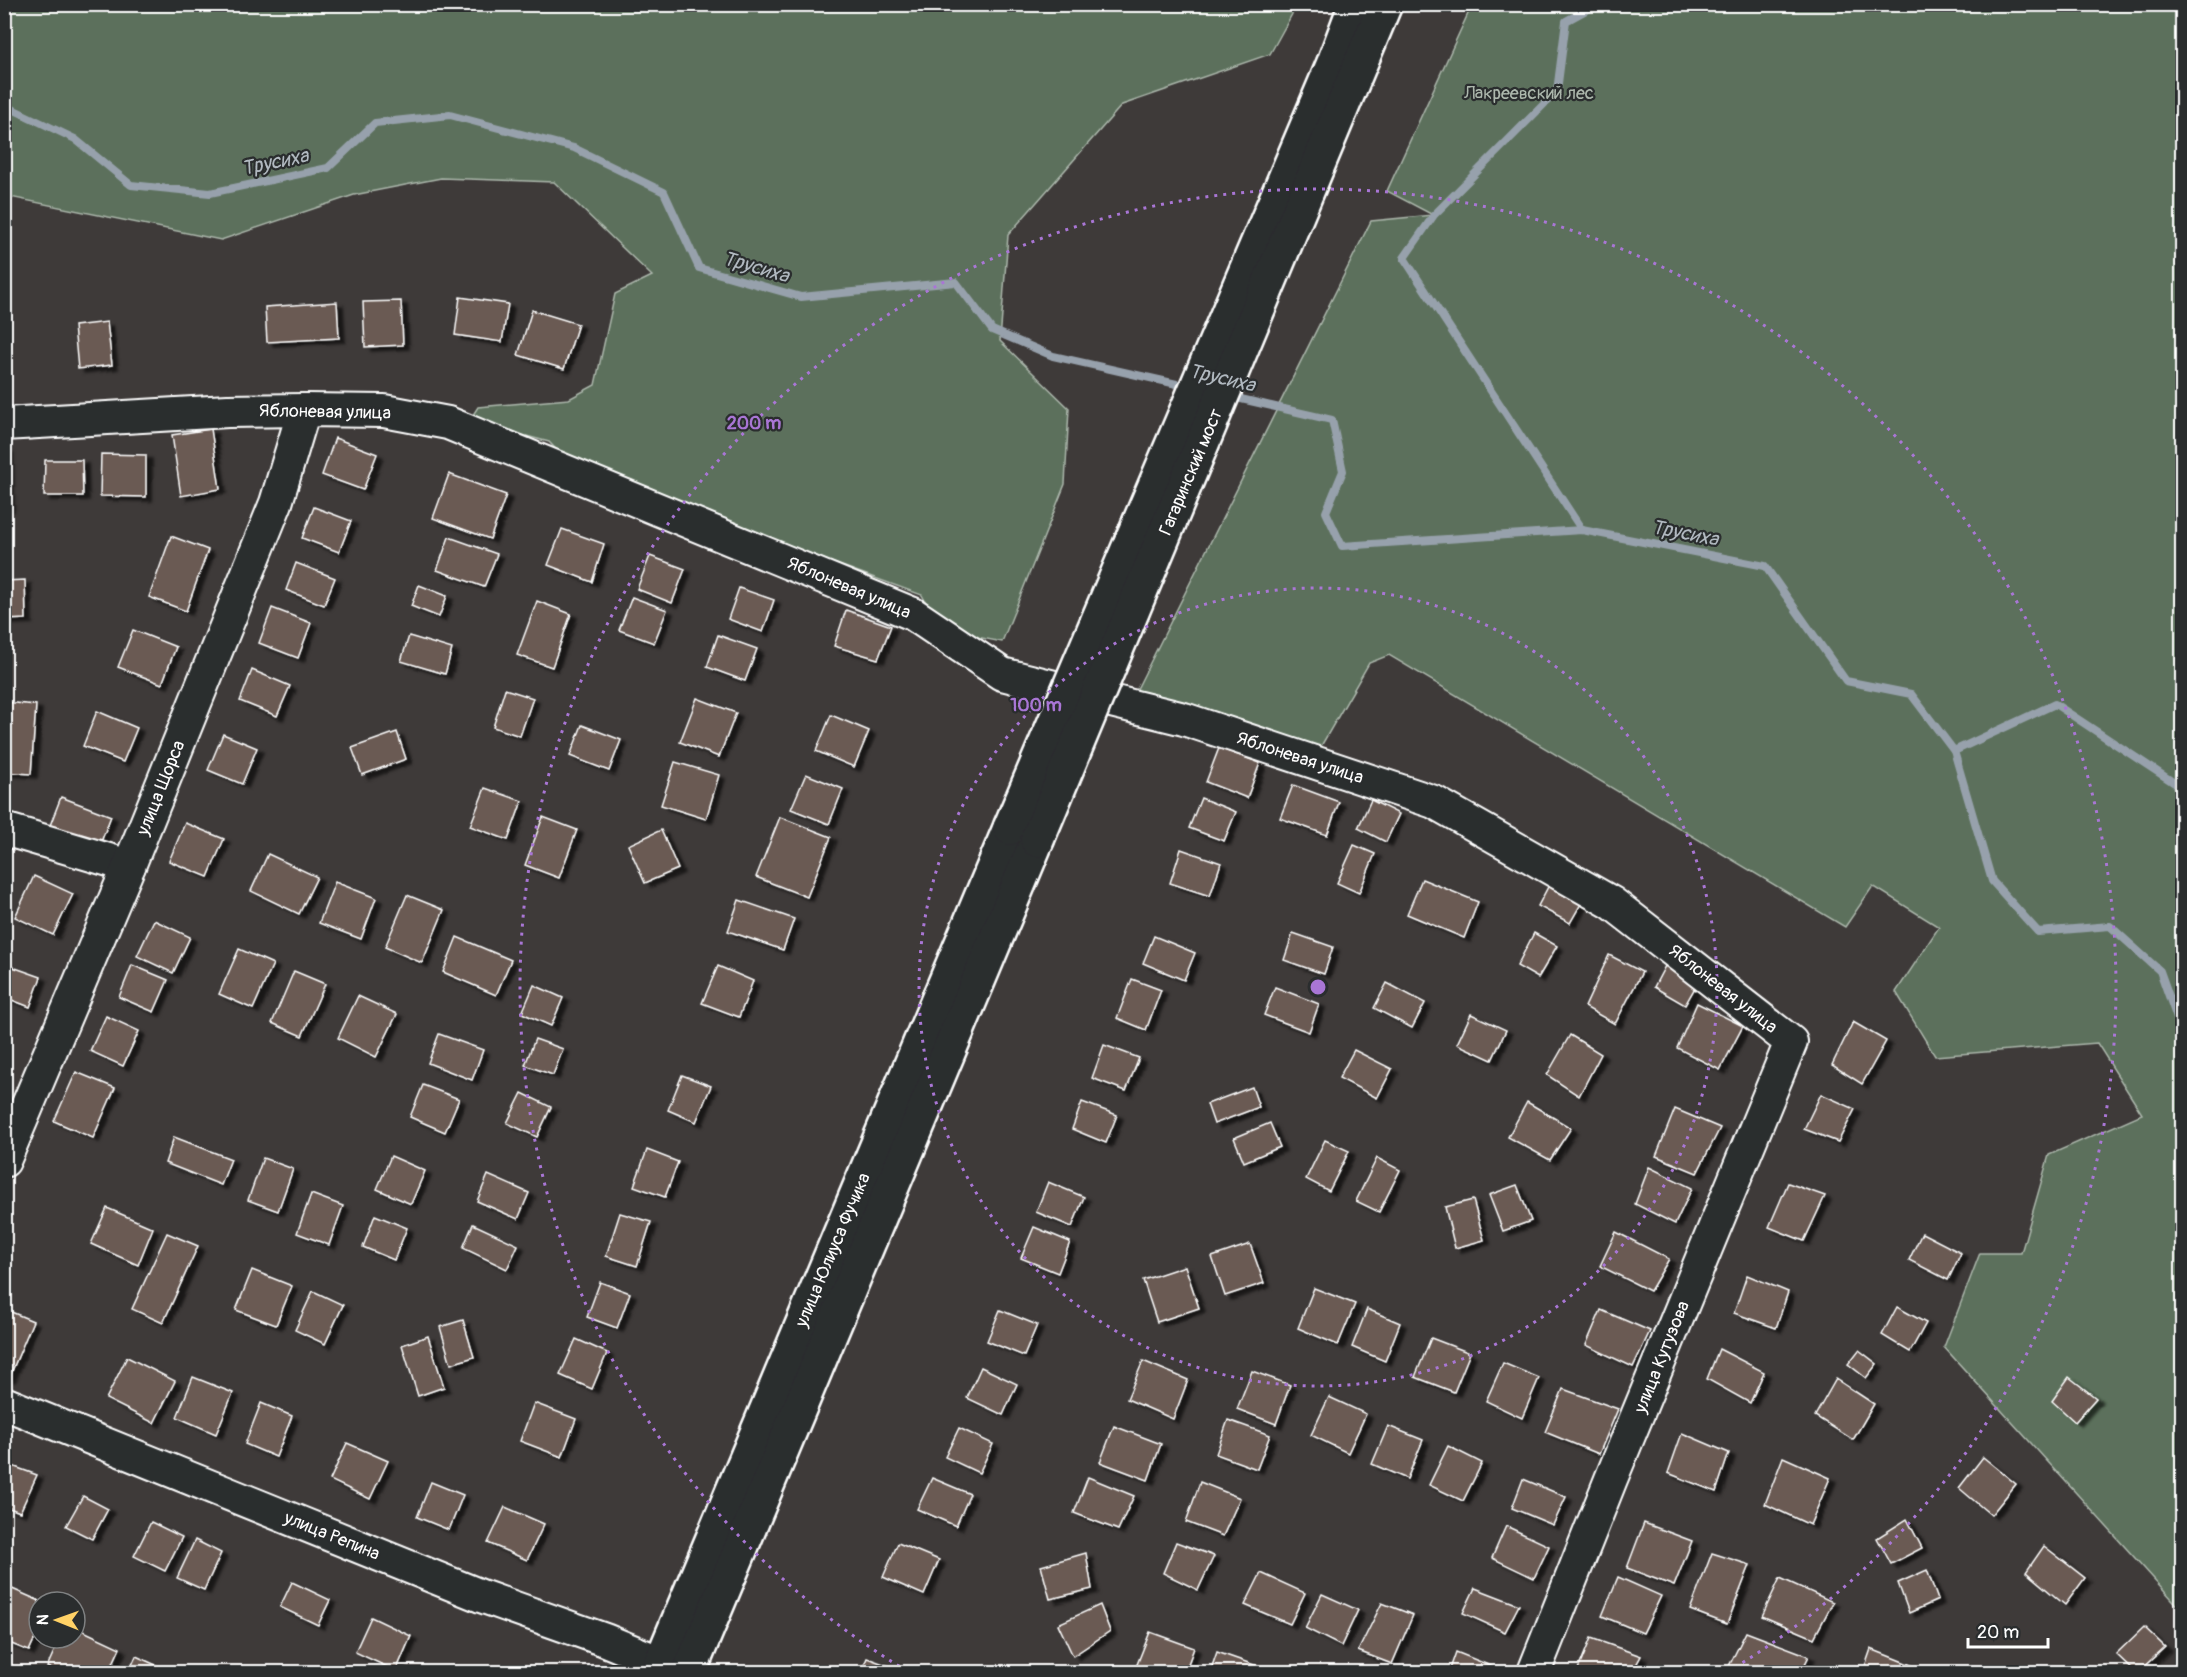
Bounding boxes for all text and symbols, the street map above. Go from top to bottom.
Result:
park label: Лакреевский лес [1463,82,1594,105]
water label: Трусиха [239,142,312,181]
water label: Трусиха [720,246,793,289]
water label: Трусиха [1186,358,1259,398]
street label: Яблоневая улица [259,399,391,425]
street label: Гагаринский мост [1154,405,1228,539]
text: 200 m [727,412,781,435]
water label: Трусиха [1650,514,1722,552]
street label: Яблоневая улица [784,552,914,624]
text: 100 m [1010,694,1062,717]
street label: Яблоневая улица [1234,727,1366,789]
street label: улица Щорса [131,737,190,840]
street label: Яблоневая улица [1664,939,1782,1039]
centre of rings [1308,977,1328,997]
street label: улица Юлиуса Фучика [790,1169,876,1331]
street label: улица Кутузова [1629,1298,1695,1417]
street label: улица Репина [280,1506,383,1566]
north arrow [27,1590,87,1650]
scale bar [1968,1611,2048,1649]
text: N [33,1614,53,1625]
text: 20 m [1977,1621,2019,1644]

